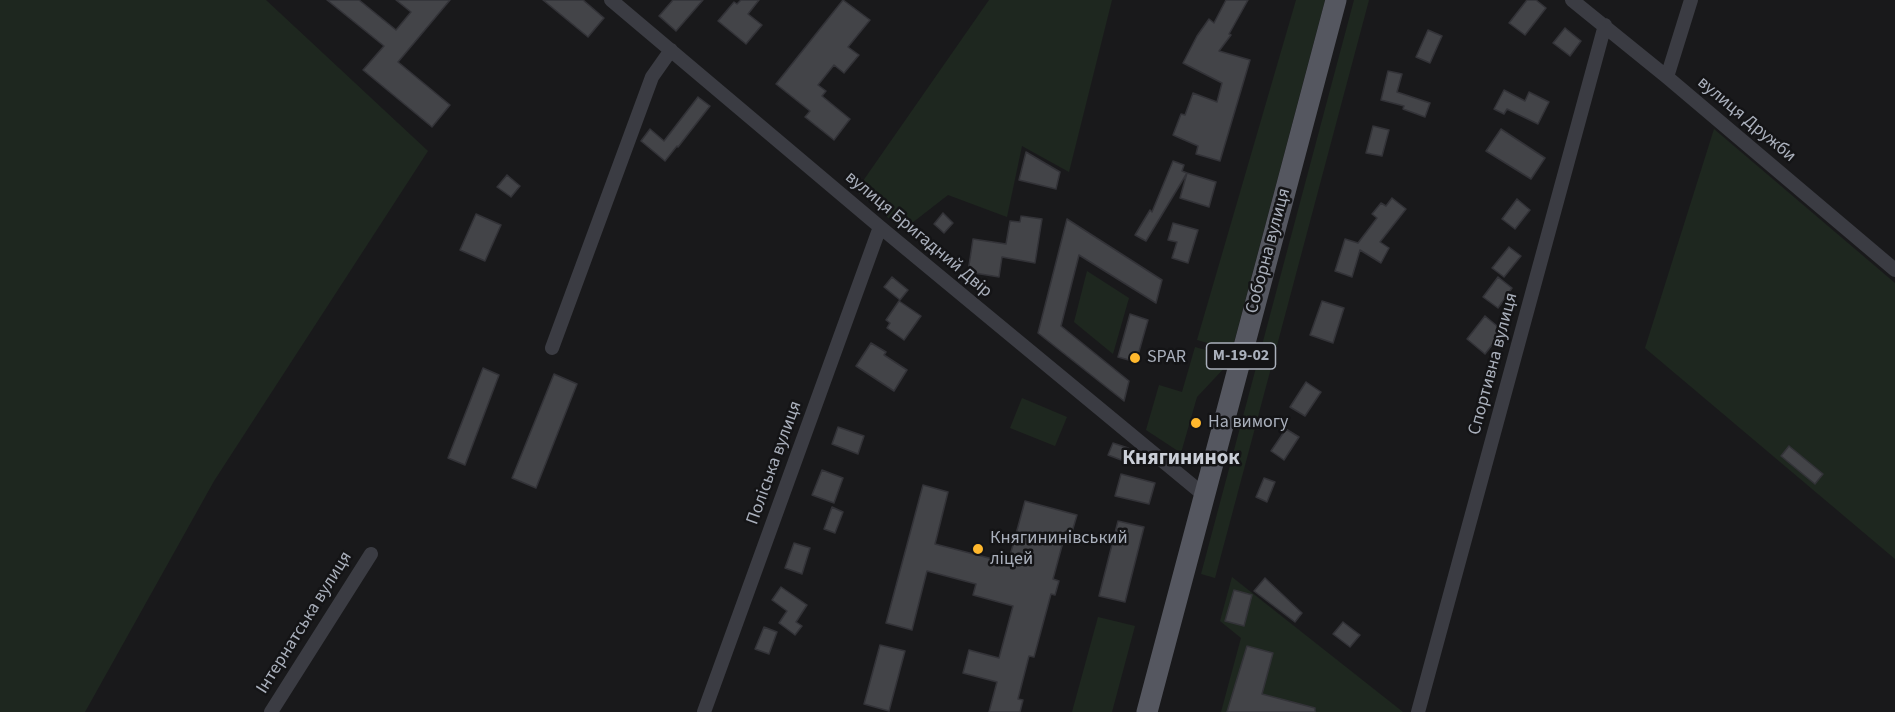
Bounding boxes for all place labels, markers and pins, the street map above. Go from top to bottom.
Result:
place label: SPAR [1147,347,1186,369]
marker: SPAR [1128,351,1142,365]
place label: На вимогу [1208,412,1288,434]
marker: На вимогу [1189,416,1203,430]
place label: Княгининівський ліцей [990,528,1128,570]
marker: Княгининівський ліцей [971,542,985,556]

